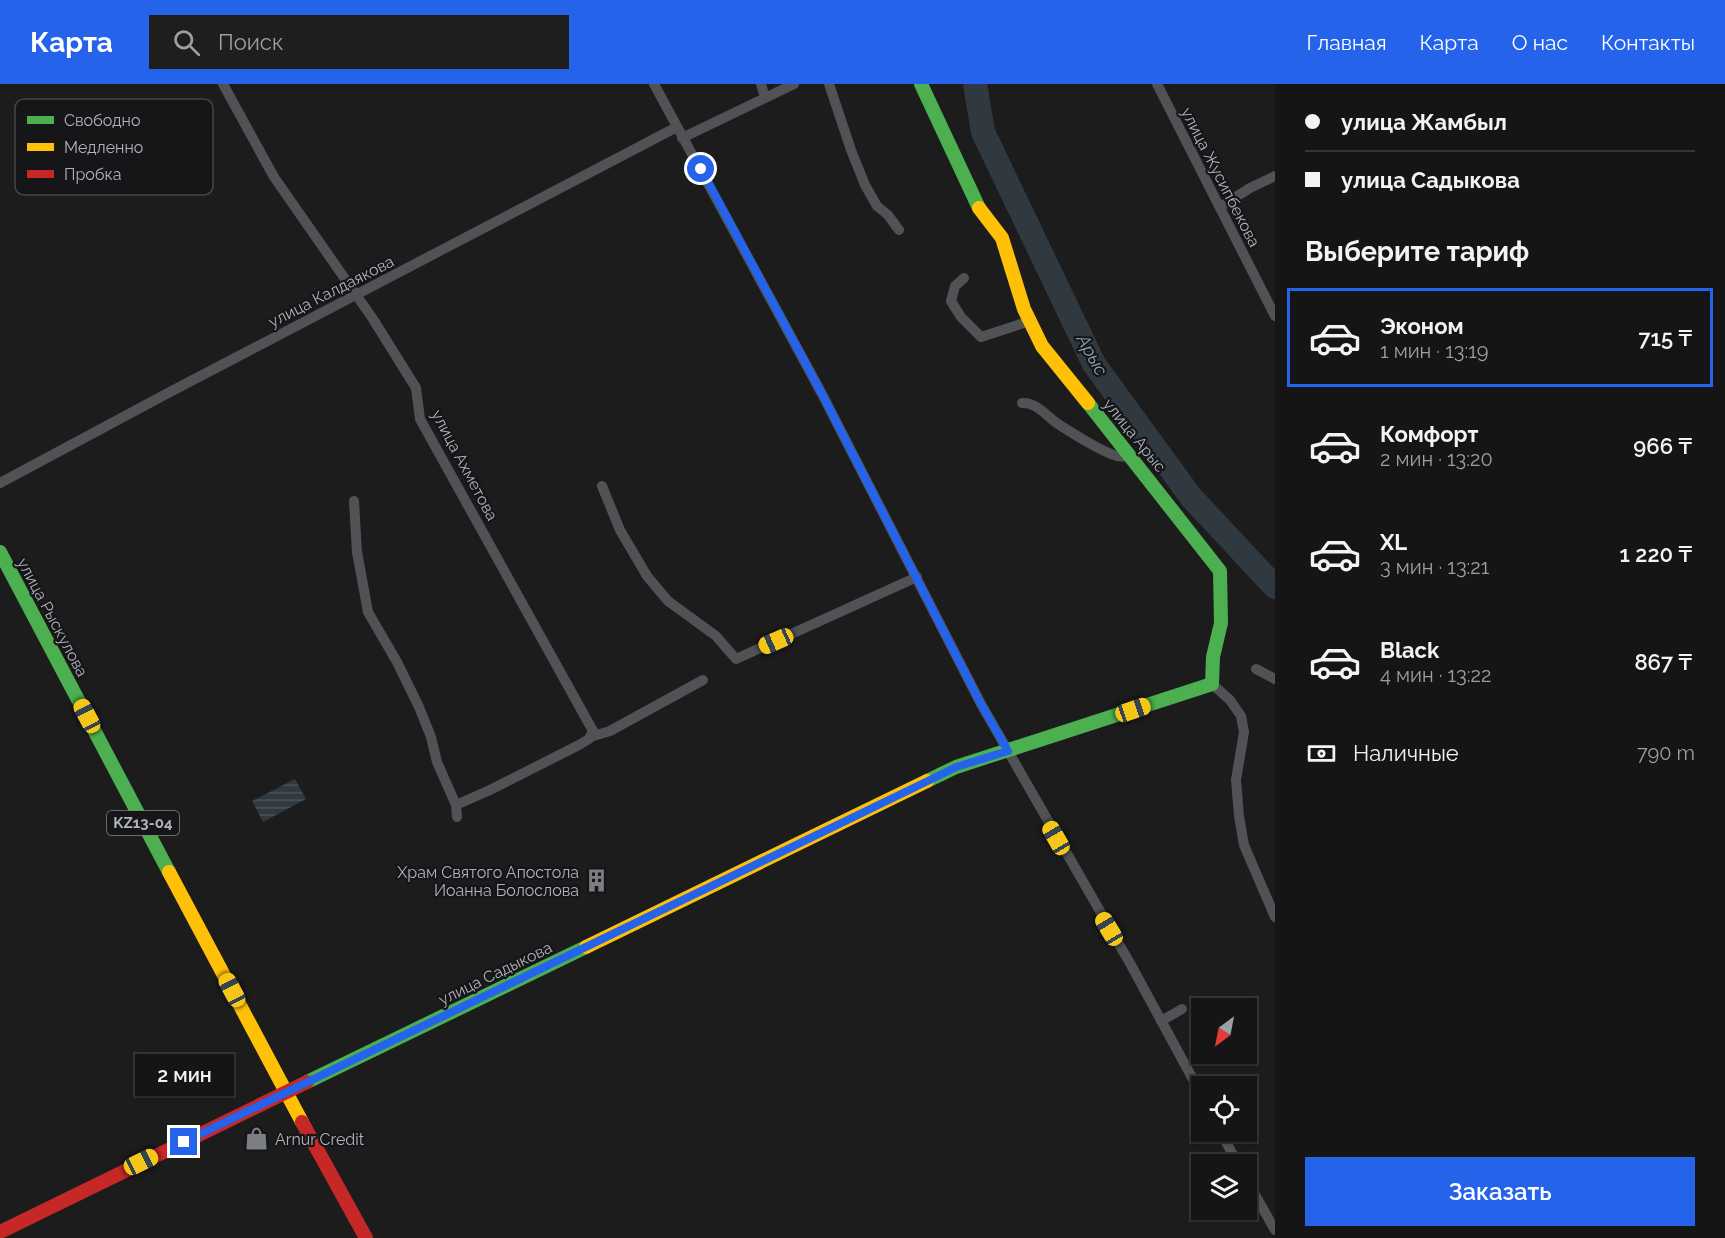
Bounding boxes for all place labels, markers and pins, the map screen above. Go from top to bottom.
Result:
place label: Храм Святого Апостола Иоанна Болослова [397,863,579,900]
building icon: Храм Святого Апостола Иоанна Болослова [584,868,610,894]
shop icon: Arnur Credit [244,1126,270,1152]
place label: Arnur Credit [275,1130,365,1149]

